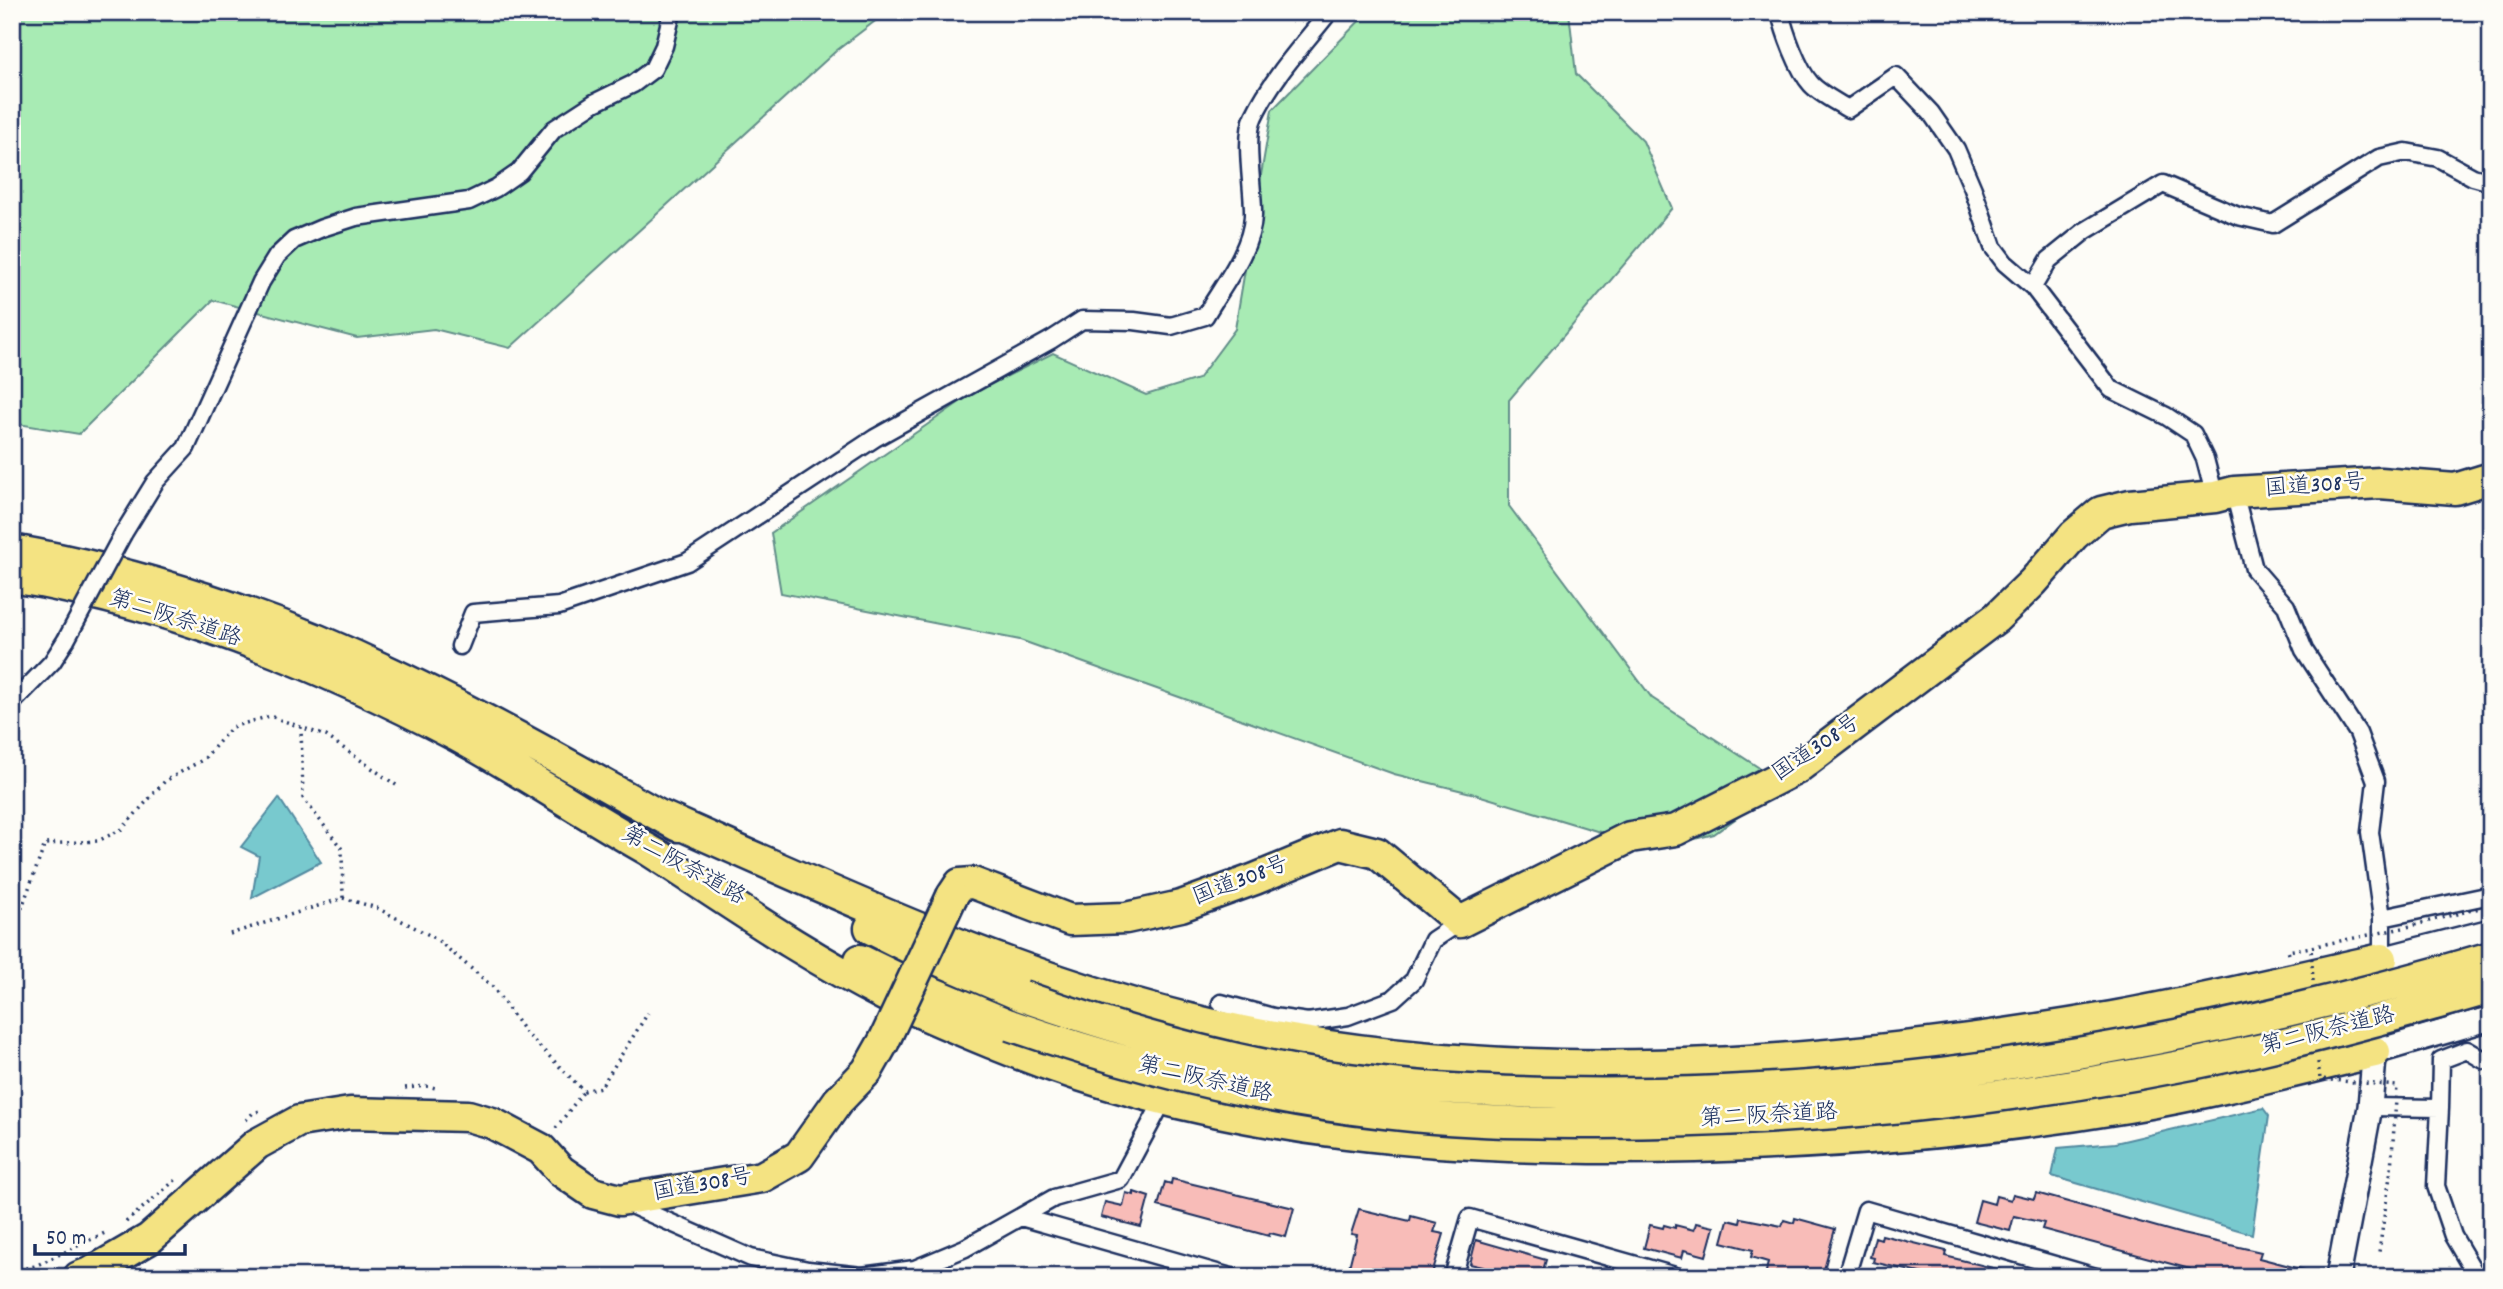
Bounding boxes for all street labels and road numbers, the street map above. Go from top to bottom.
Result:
street label: 国道308号 [2263,467,2367,507]
street label: 第二阪奈道路 [104,583,246,657]
street label: 国道308号 [1766,707,1868,791]
street label: 第二阪奈道路 [615,819,751,915]
street label: 国道308号 [1188,849,1294,915]
street label: 第二阪奈道路 [2257,999,2399,1065]
street label: 第二阪奈道路 [1134,1049,1276,1113]
street label: 第二阪奈道路 [1699,1097,1839,1137]
street label: 国道308号 [650,1161,756,1211]

